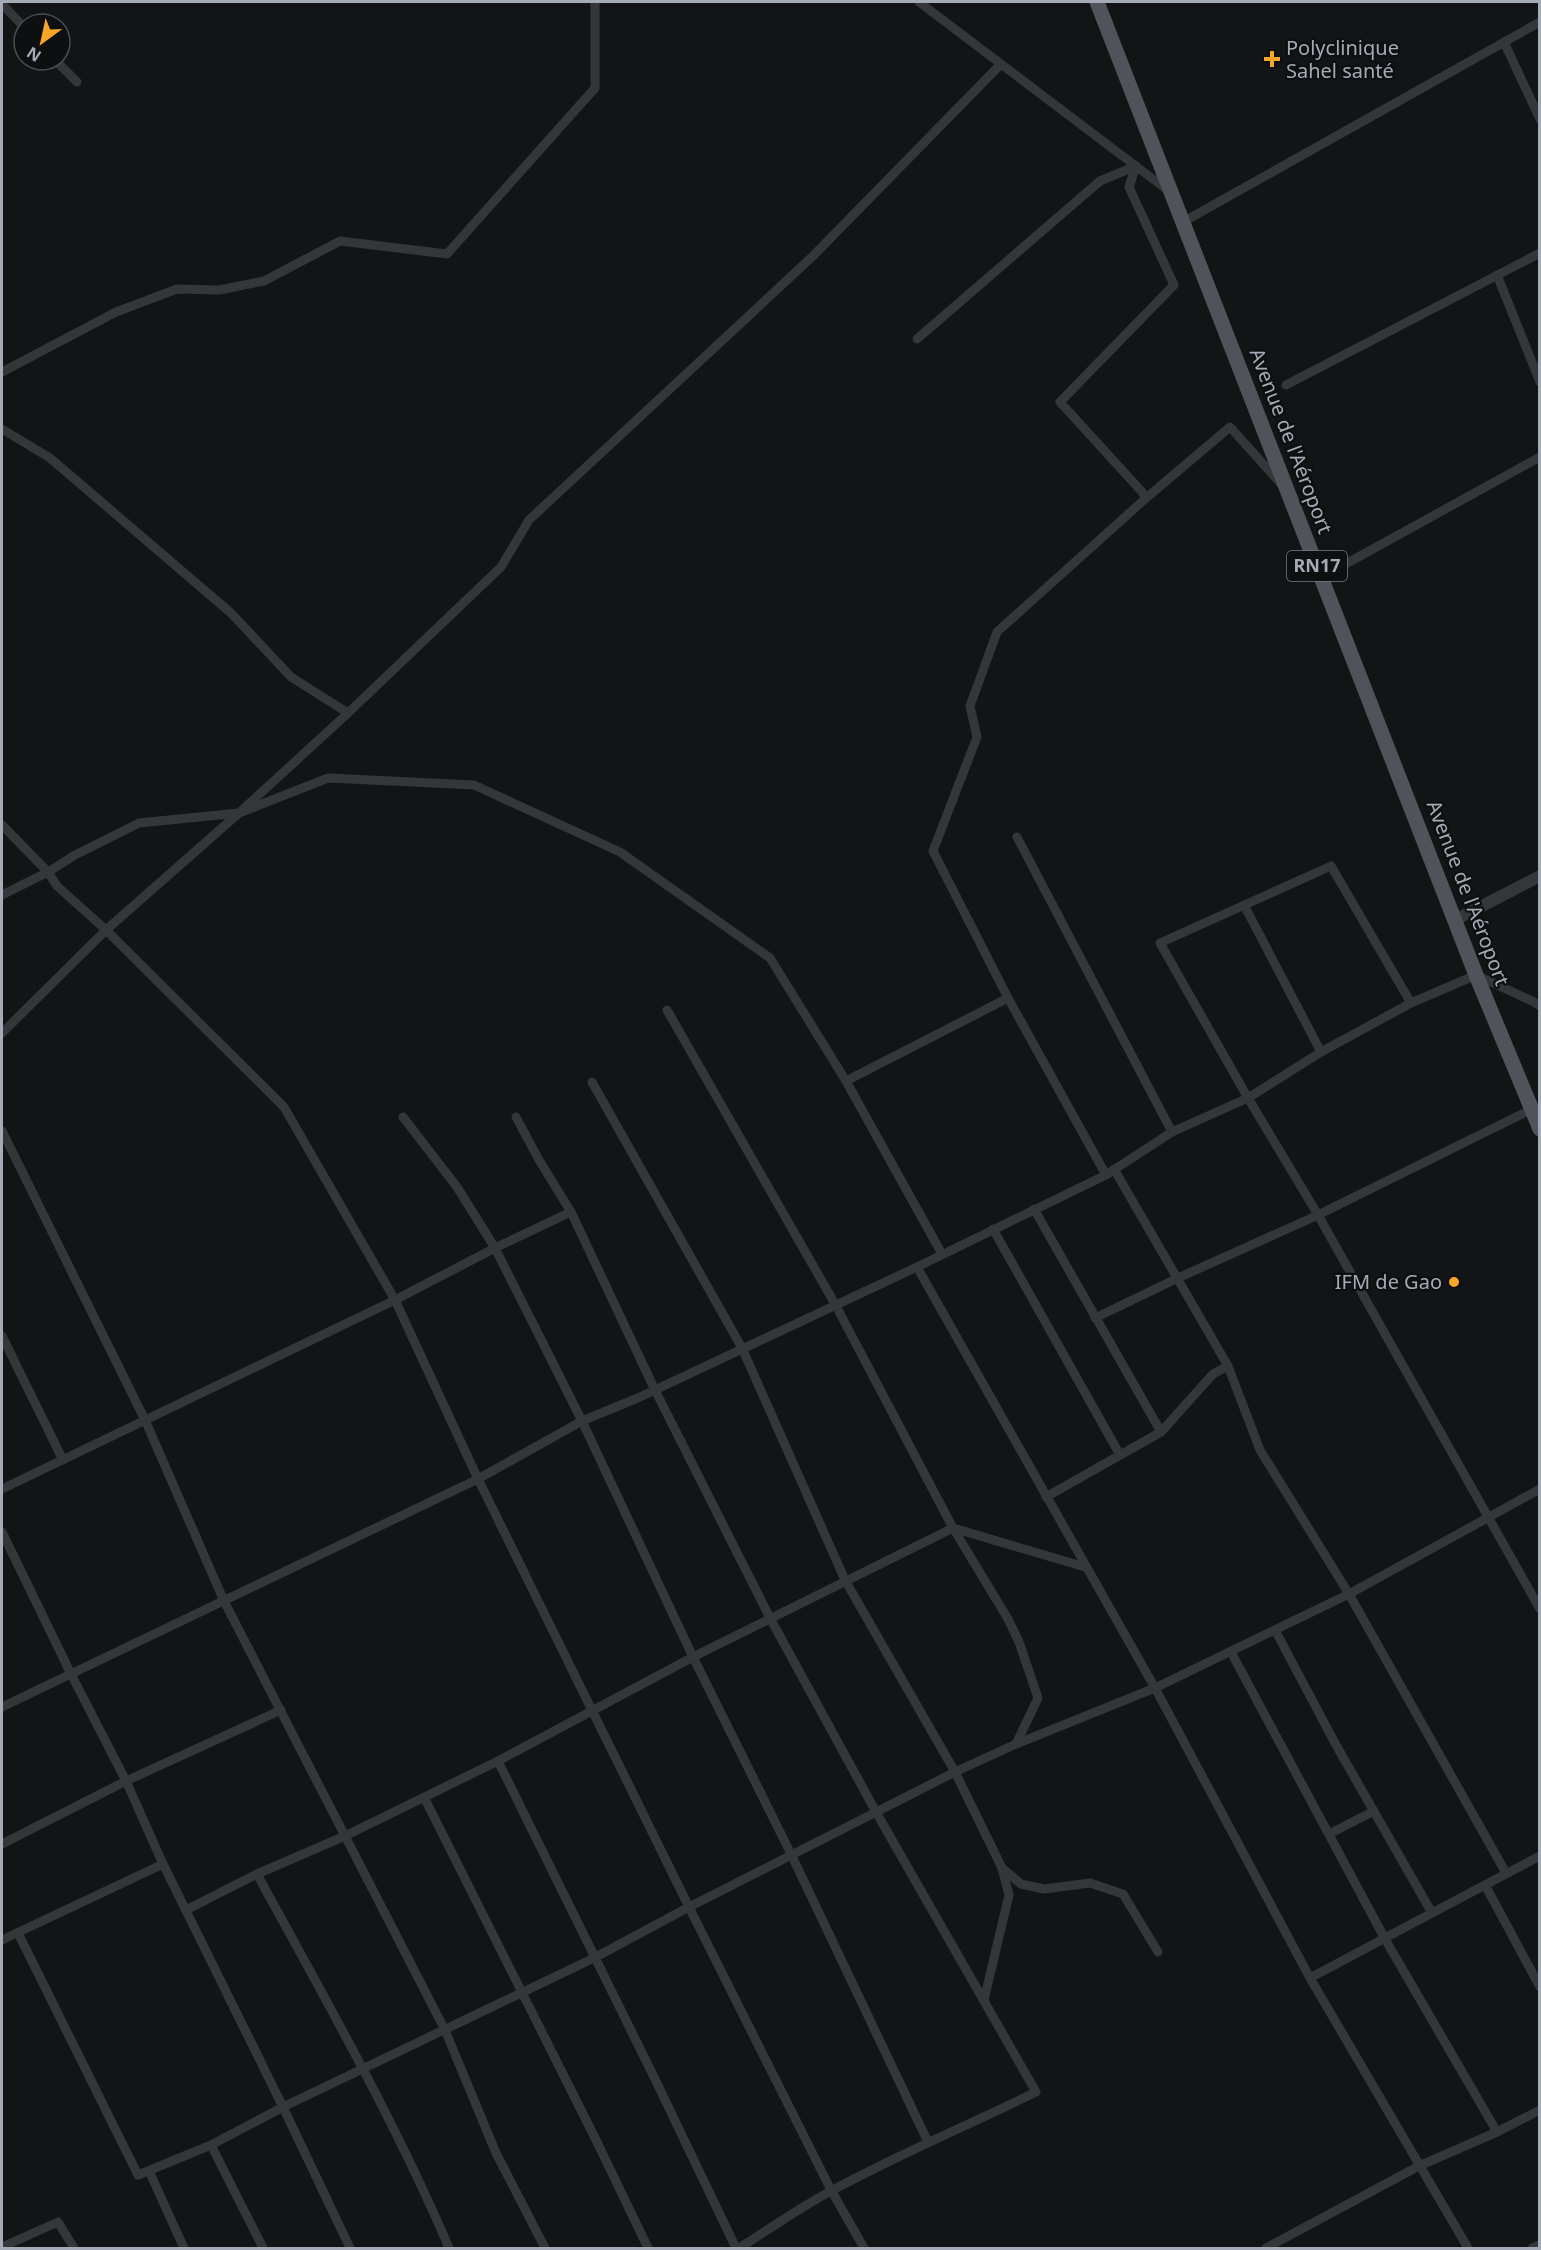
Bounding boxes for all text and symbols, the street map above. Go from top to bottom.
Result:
north arrow [12,12,72,72]
place label: Polyclinique Sahel santé [1286,34,1399,84]
text: N [22,42,45,67]
marker: Polyclinique Sahel santé [1263,50,1281,68]
street label: Avenue de l'Aéroport [1244,344,1339,537]
road number: RN17 [1287,551,1347,581]
street label: Avenue de l'Aéroport [1421,796,1516,989]
place label: IFM de Gao [1335,1268,1442,1295]
marker: IFM de Gao [1447,1275,1461,1289]

